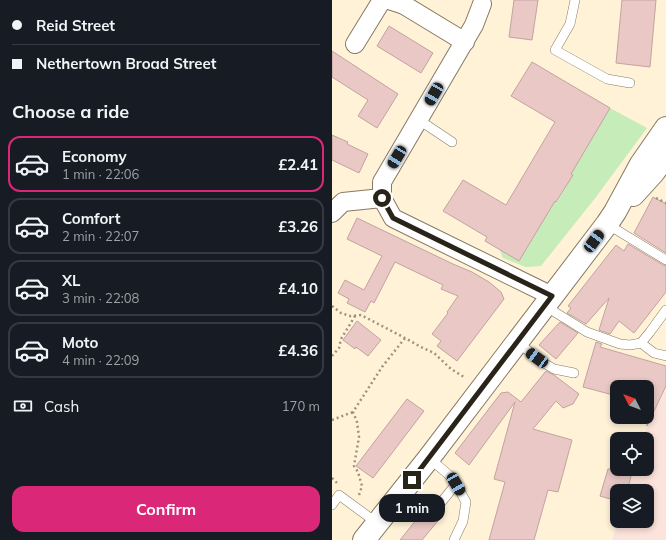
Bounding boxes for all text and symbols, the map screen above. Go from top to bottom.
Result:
text: Reid Street [36,16,115,35]
text: Nethertown Broad Street [36,54,216,73]
car [423,81,445,107]
text: Choose a ride [12,100,129,123]
car [386,144,408,170]
icon: car [14,146,50,182]
text: Economy [62,147,127,166]
text: £2.41 [278,155,318,174]
text: 1 min · 22:06 [62,166,139,182]
route start [373,189,391,207]
icon: car [14,208,50,244]
text: Comfort [62,209,120,228]
text: £3.26 [278,217,318,236]
text: 2 min · 22:07 [62,228,139,244]
car [582,228,606,254]
icon: car [14,270,50,306]
text: XL [62,271,80,290]
text: £4.10 [278,279,318,298]
text: 3 min · 22:08 [62,290,139,306]
icon: car [14,332,50,368]
text: Moto [62,333,98,352]
text: £4.36 [278,341,318,360]
car [524,346,550,370]
text: 4 min · 22:09 [62,352,139,368]
north arrow [610,380,654,424]
map controls [610,380,654,528]
icon: cash [12,395,34,417]
text: Cash [44,397,79,416]
text: 170 m [282,398,320,414]
button: locate [610,432,654,476]
route end [403,471,421,489]
car [445,471,467,497]
button: layers [610,484,654,528]
button: Confirm [12,486,320,532]
callout: 1 min [379,494,445,522]
text: 1 min [395,500,429,516]

